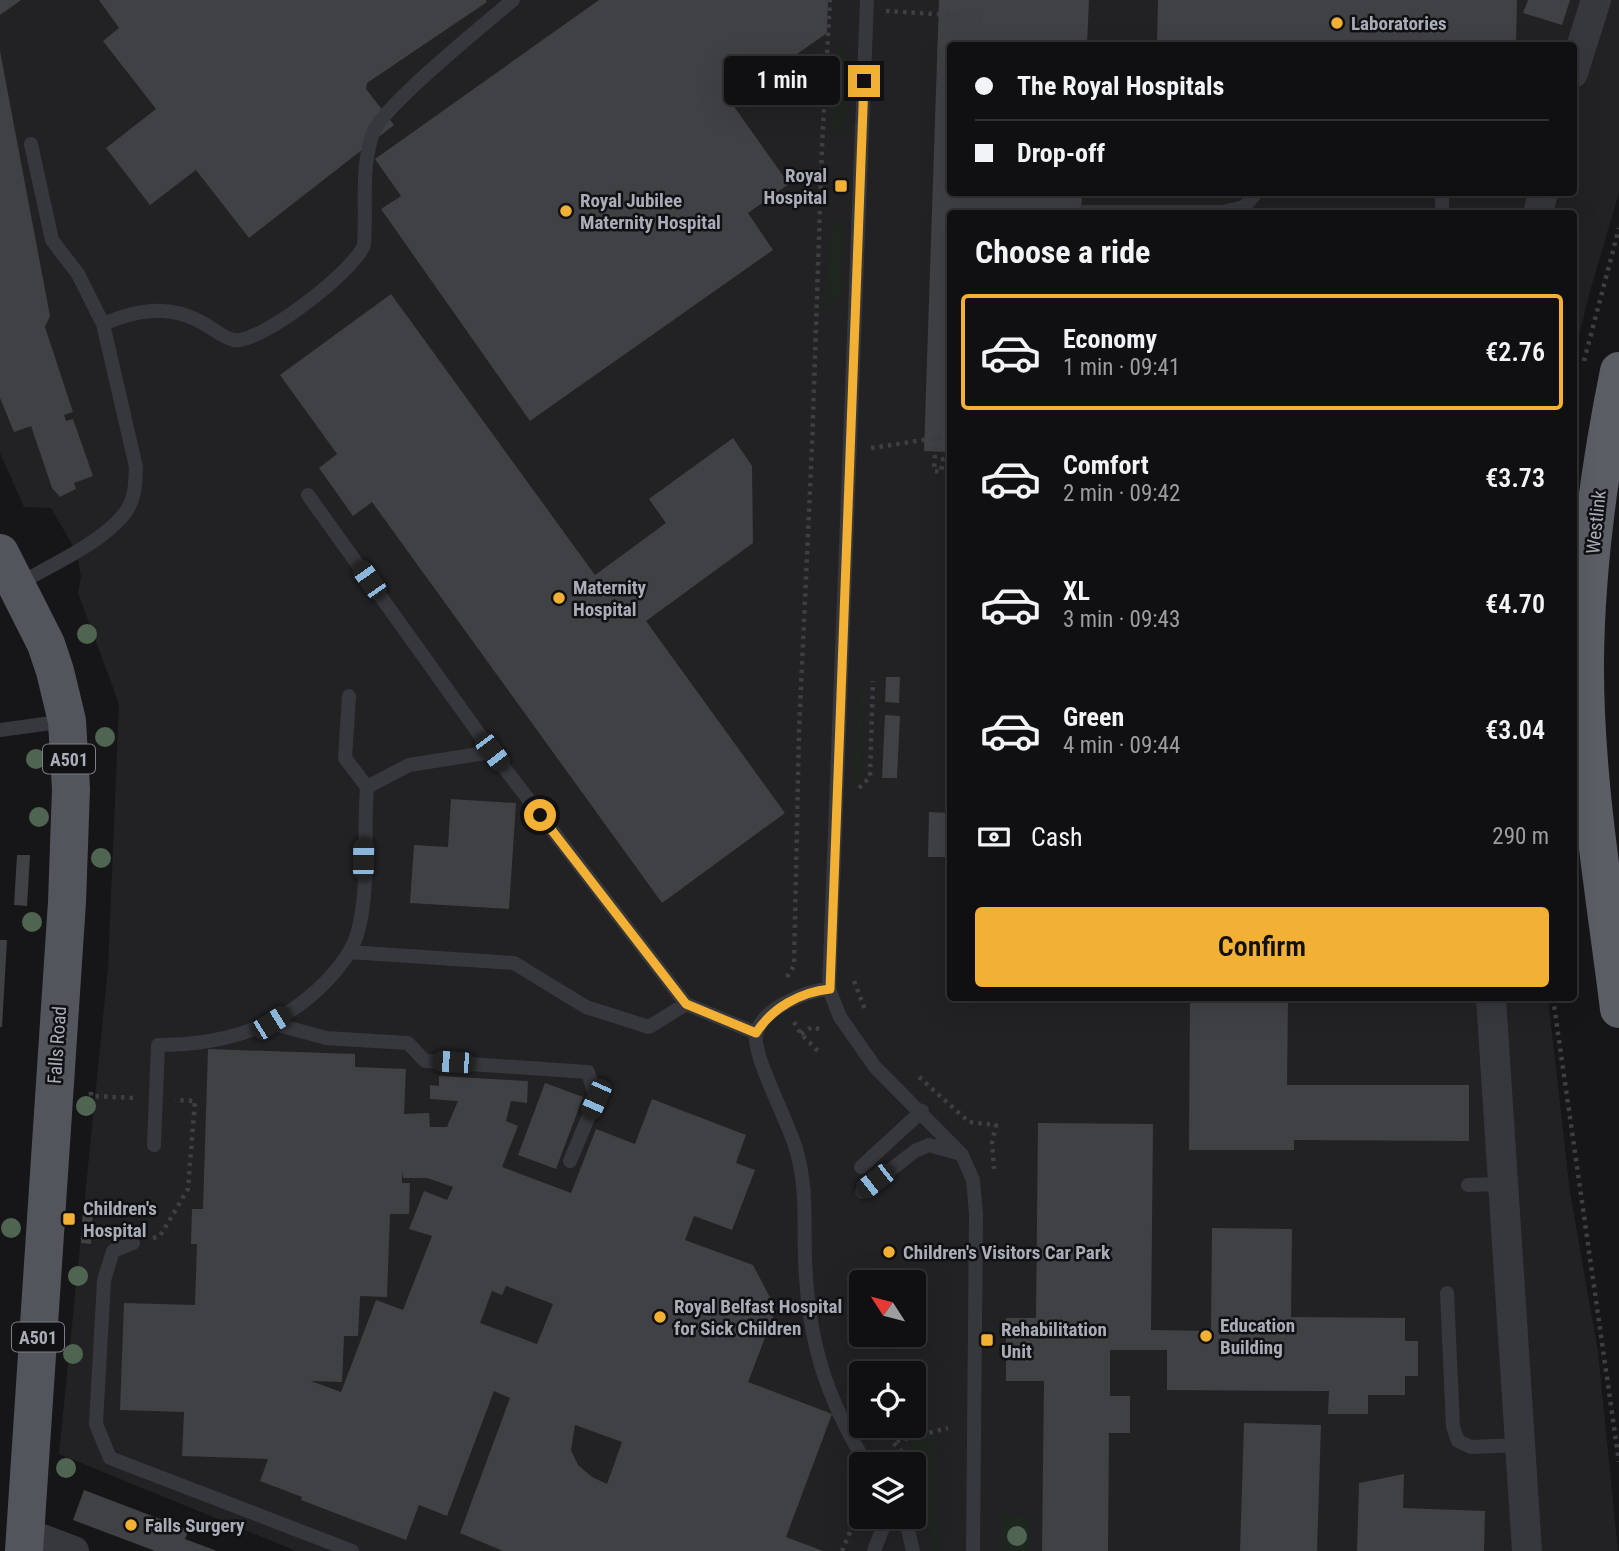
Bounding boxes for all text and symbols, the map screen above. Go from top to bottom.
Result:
place label: Laboratories [1351,12,1447,35]
marker: Laboratories [1329,15,1345,31]
callout: 1 min [724,56,840,106]
route end [848,65,880,97]
text: 1 min [757,67,807,94]
text: The Royal Hospitals [1017,71,1224,101]
text: Drop-off [1017,138,1105,168]
place label: Royal Hospital [763,164,827,209]
marker: Royal Hospital [833,178,849,194]
place label: Royal Jubilee Maternity Hospital [580,189,721,234]
marker: Royal Jubilee Maternity Hospital [558,203,574,219]
text: Choose a ride [975,233,1150,271]
icon: car [979,321,1042,384]
text: Economy [1063,324,1157,354]
text: €2.76 [1485,337,1545,367]
text: 1 min · 09:41 [1063,354,1180,381]
icon: car [979,447,1042,510]
text: Comfort [1063,450,1149,480]
text: €3.73 [1485,463,1545,493]
text: 2 min · 09:42 [1063,480,1180,507]
street label: Westlink [1581,489,1611,555]
car [349,557,390,603]
icon: car [979,573,1042,636]
place label: Maternity Hospital [573,576,647,621]
text: XL [1063,576,1090,606]
text: €4.70 [1485,589,1545,619]
marker: Maternity Hospital [551,590,567,606]
text: 3 min · 09:43 [1063,606,1180,633]
icon: car [979,699,1042,762]
text: Green [1063,702,1124,732]
text: €3.04 [1485,715,1545,745]
car [471,729,514,775]
text: 4 min · 09:44 [1063,732,1180,759]
road number: A501 [43,744,95,774]
route start [524,799,556,831]
icon: cash [975,818,1013,856]
text: Cash [1031,822,1083,852]
text: 290 m [1492,823,1549,850]
car [353,838,374,880]
button: Confirm [975,907,1549,987]
car [248,1003,295,1043]
street label: Falls Road [43,1005,71,1085]
car [432,1050,475,1074]
car [578,1076,615,1122]
car [852,1160,899,1202]
place label: Children's Hospital [83,1197,157,1242]
marker: Children's Hospital [61,1211,77,1227]
place label: Children's Visitors Car Park [903,1241,1111,1264]
marker: Children's Visitors Car Park [881,1244,897,1260]
north arrow [849,1270,926,1348]
map controls [849,1270,926,1529]
place label: Royal Belfast Hospital for Sick Children [674,1295,842,1340]
marker: Royal Belfast Hospital for Sick Children [652,1309,668,1325]
place label: Education Building [1220,1314,1295,1359]
place label: Rehabilitation Unit [1001,1318,1107,1363]
road number: A501 [12,1322,64,1352]
marker: Education Building [1198,1328,1214,1344]
marker: Rehabilitation Unit [979,1332,995,1348]
button: locate [849,1361,926,1438]
button: layers [849,1452,926,1529]
place label: Falls Surgery [145,1514,245,1537]
marker: Falls Surgery [123,1517,139,1533]

